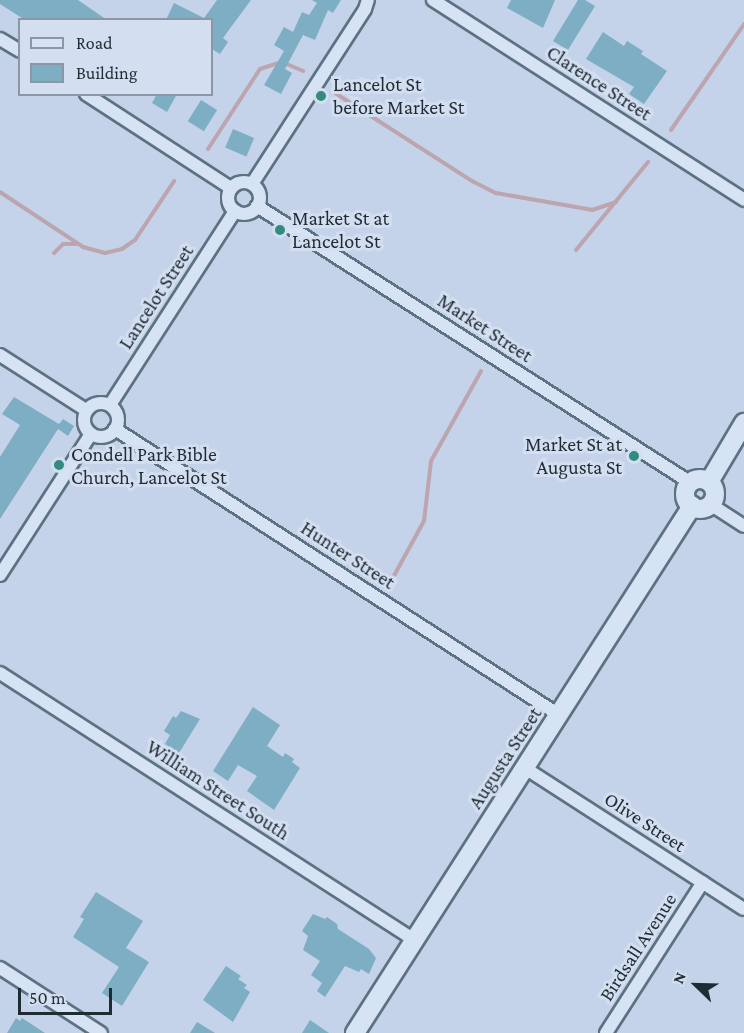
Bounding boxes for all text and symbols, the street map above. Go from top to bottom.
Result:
legend [18,18,213,96]
text: Road [76,33,113,53]
street label: Clarence Street [542,40,656,126]
text: Building [76,63,137,83]
place label: Lancelot St before Market St [333,72,464,119]
marker: Lancelot St before Market St [314,89,328,103]
place label: Market St at Lancelot St [292,207,389,254]
marker: Market St at Lancelot St [273,223,287,237]
street label: Lancelot Street [113,240,199,354]
street label: Market Street [433,288,537,368]
place label: Market St at Augusta St [525,432,622,479]
place label: Condell Park Bible Church, Lancelot St [71,442,227,489]
marker: Market St at Augusta St [627,449,641,463]
marker: Condell Park Bible Church, Lancelot St [52,458,66,472]
street label: Hunter Street [296,516,400,594]
street label: Augusta Street [463,703,547,813]
street label: William Street South [142,735,294,845]
street label: Olive Street [600,787,690,857]
street label: Birdsall Avenue [594,889,682,1005]
north arrow [666,955,726,1015]
text: N [669,969,689,986]
scale bar [21,976,116,1014]
text: 50 m [29,988,66,1008]

